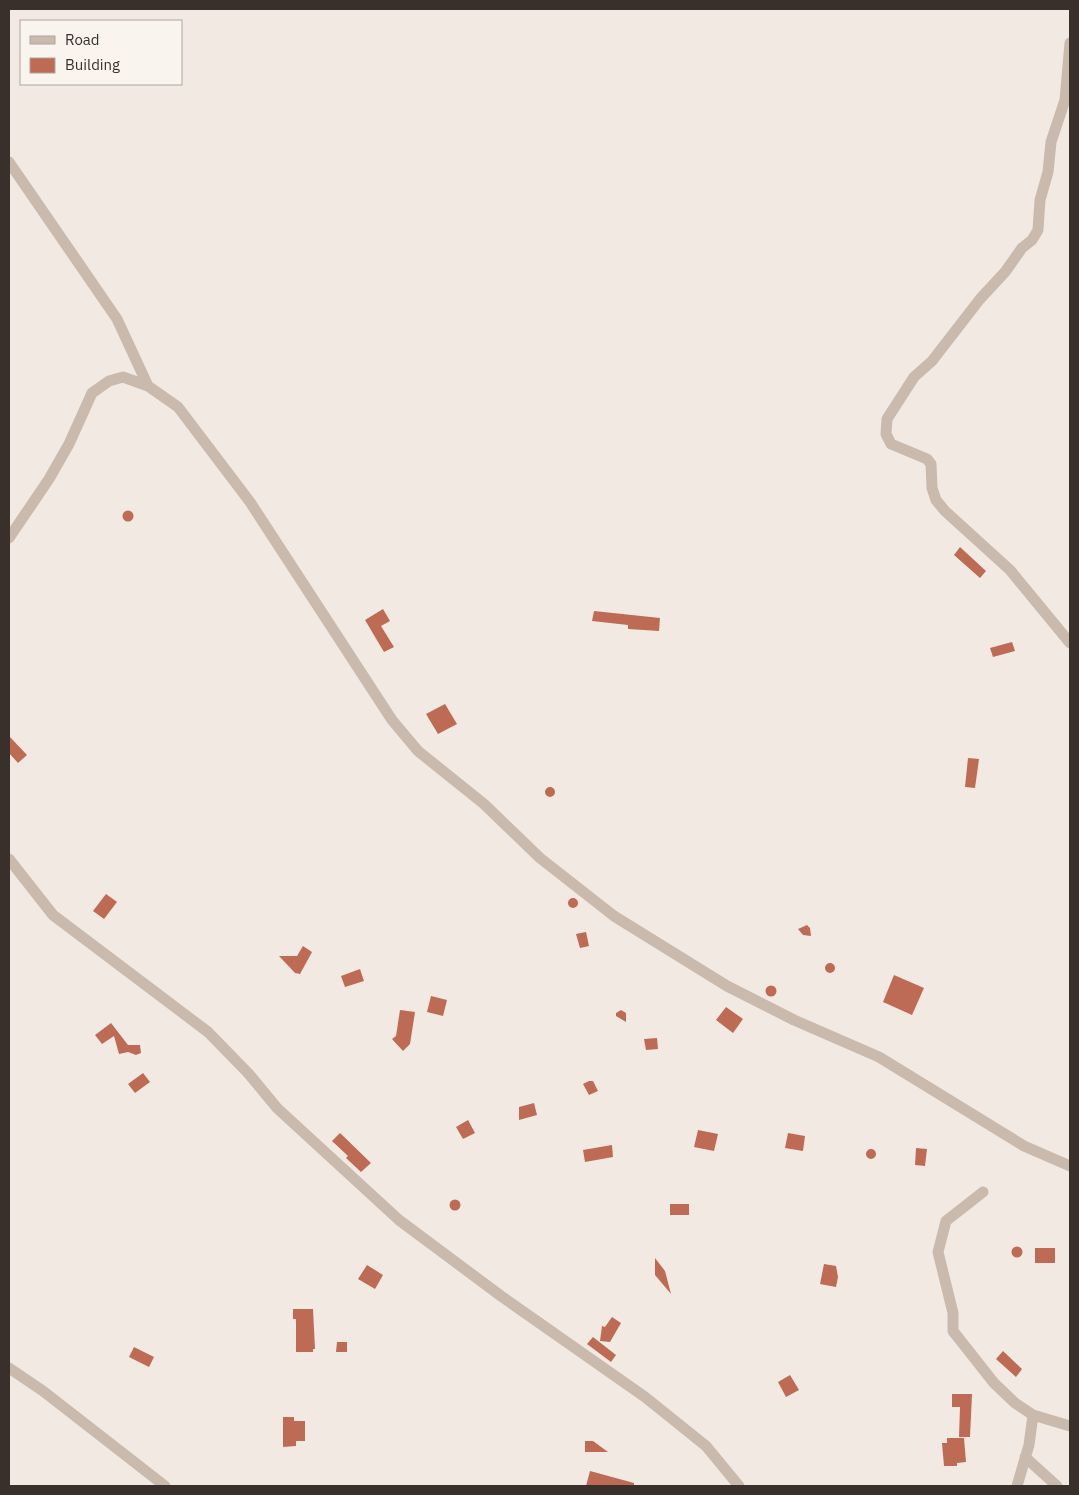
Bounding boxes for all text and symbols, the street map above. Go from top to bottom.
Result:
legend [20,20,182,85]
text: Road [65,30,100,49]
text: Building [65,55,120,74]

